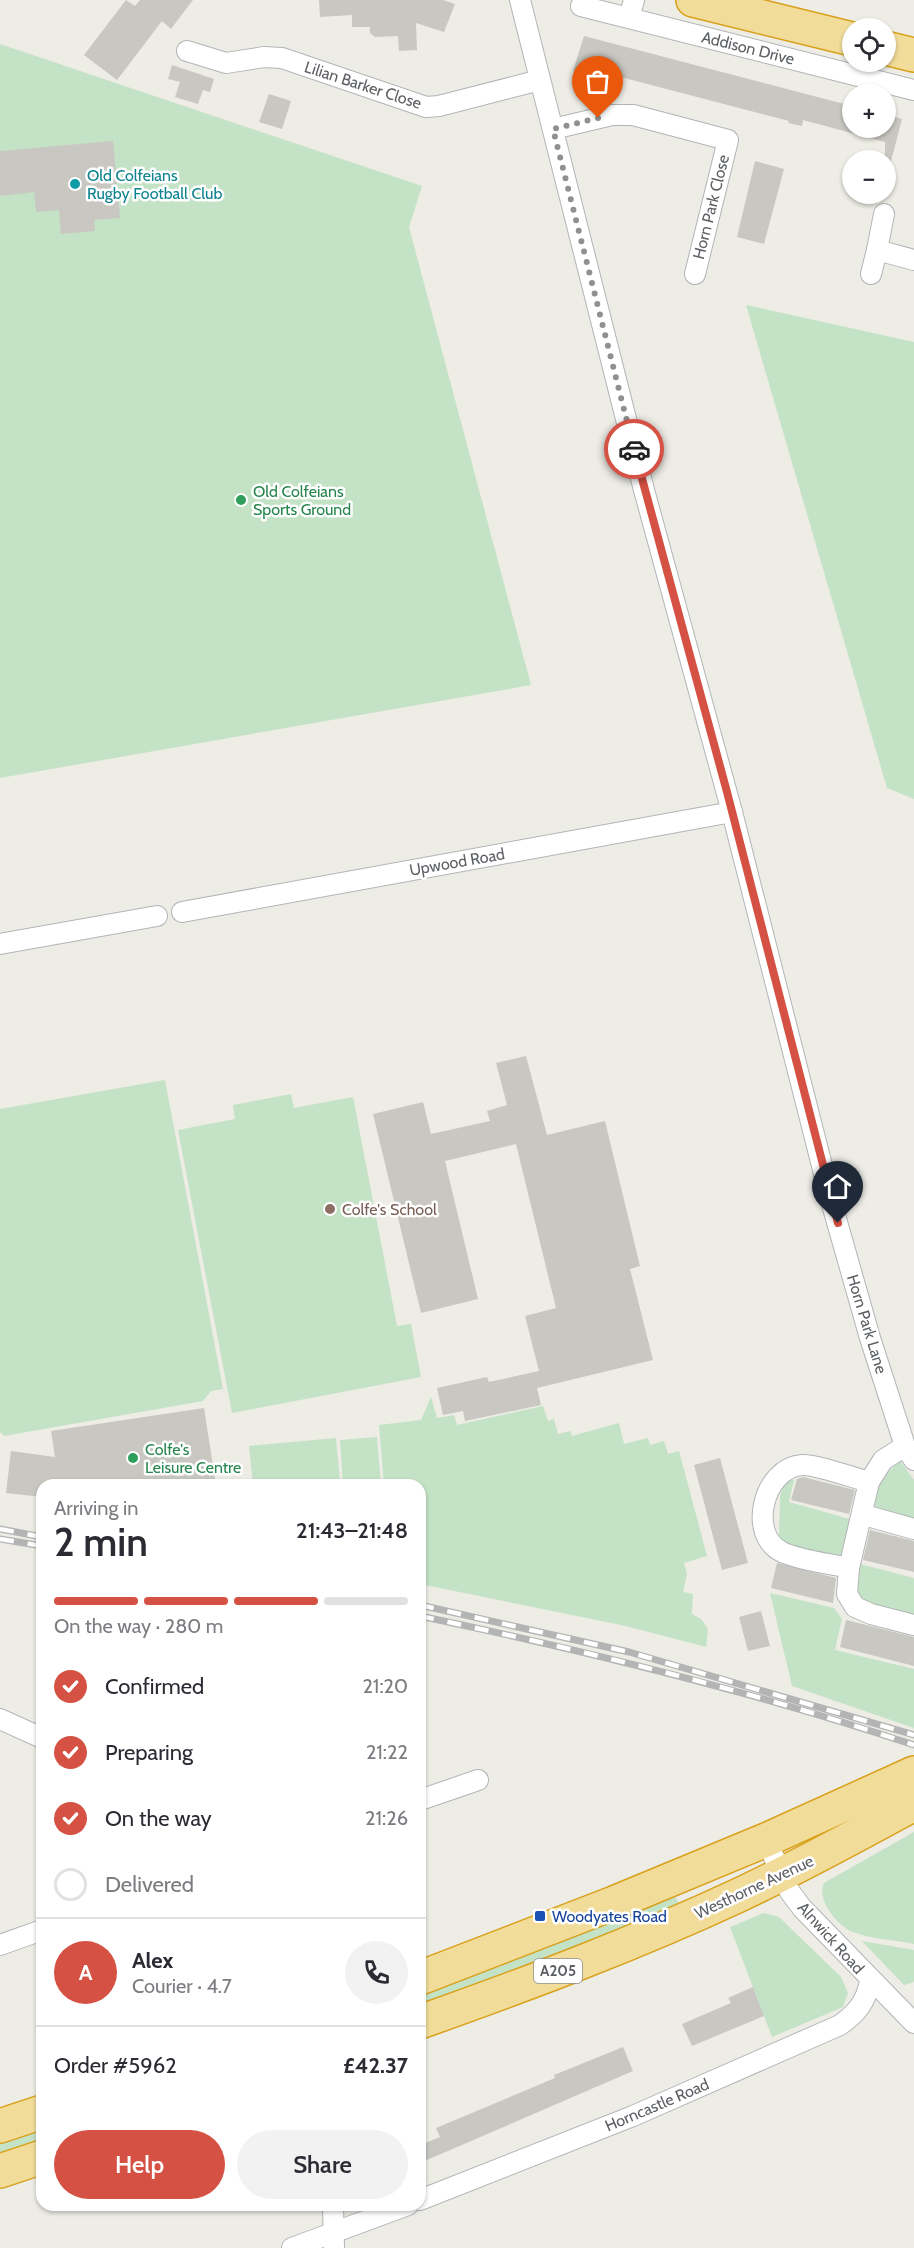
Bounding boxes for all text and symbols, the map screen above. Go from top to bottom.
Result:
map controls [842,18,896,204]
button: locate [842,18,896,72]
street label: Addison Drive [700,27,796,69]
pin [572,56,623,118]
street label: Lilian Barker Close [302,57,424,113]
icon: bag [581,65,614,98]
button: + [842,84,896,138]
button: − [842,150,896,204]
street label: Horn Park Close [689,153,733,261]
place label: Old Colfeians Rugby Football Club [87,166,222,203]
marker: Old Colfeians Rugby Football Club [68,177,82,191]
courier [604,419,664,479]
icon: car [618,433,651,466]
place label: Old Colfeians Sports Ground [253,482,351,519]
marker: Old Colfeians Sports Ground [234,493,248,507]
street label: Upwood Road [408,844,506,880]
pin [812,1161,863,1223]
icon: home [821,1170,854,1203]
place label: Colfe's School [342,1200,437,1219]
marker: Colfe's School [323,1202,337,1216]
street label: Horn Park Lane [843,1272,891,1376]
place label: Colfe's Leisure Centre [145,1440,241,1477]
marker: Colfe's Leisure Centre [126,1451,140,1465]
text: Arriving in [54,1496,138,1520]
text: 21:43–21:48 [296,1517,408,1544]
text: 2 min [54,1518,148,1566]
text: On the way · 280 m [54,1614,223,1638]
icon: check [54,1670,87,1703]
text: Confirmed [105,1673,204,1700]
text: 21:20 [362,1674,408,1698]
icon: check [54,1736,87,1769]
text: Preparing [105,1739,193,1766]
text: 21:22 [366,1740,408,1764]
icon: check [54,1802,87,1835]
text: On the way [105,1805,212,1832]
text: 21:26 [365,1806,408,1830]
street label: Westhorne Avenue [692,1851,816,1923]
text: Delivered [105,1871,194,1898]
street label: Alnwick Road [794,1898,868,1978]
place label: Woodyates Road [552,1907,667,1926]
marker: Woodyates Road [533,1909,547,1923]
button: phone [345,1941,408,2004]
text: Alex [132,1947,173,1974]
text: A [79,1959,92,1986]
road number: A205 [534,1959,582,1983]
text: Courier · 4.7 [132,1974,232,1998]
text: Order #5962 [54,2052,177,2079]
text: £42.37 [343,2052,408,2079]
street label: Horncastle Road [602,2075,712,2135]
button: Help [54,2130,225,2199]
button: Share [237,2130,408,2199]

